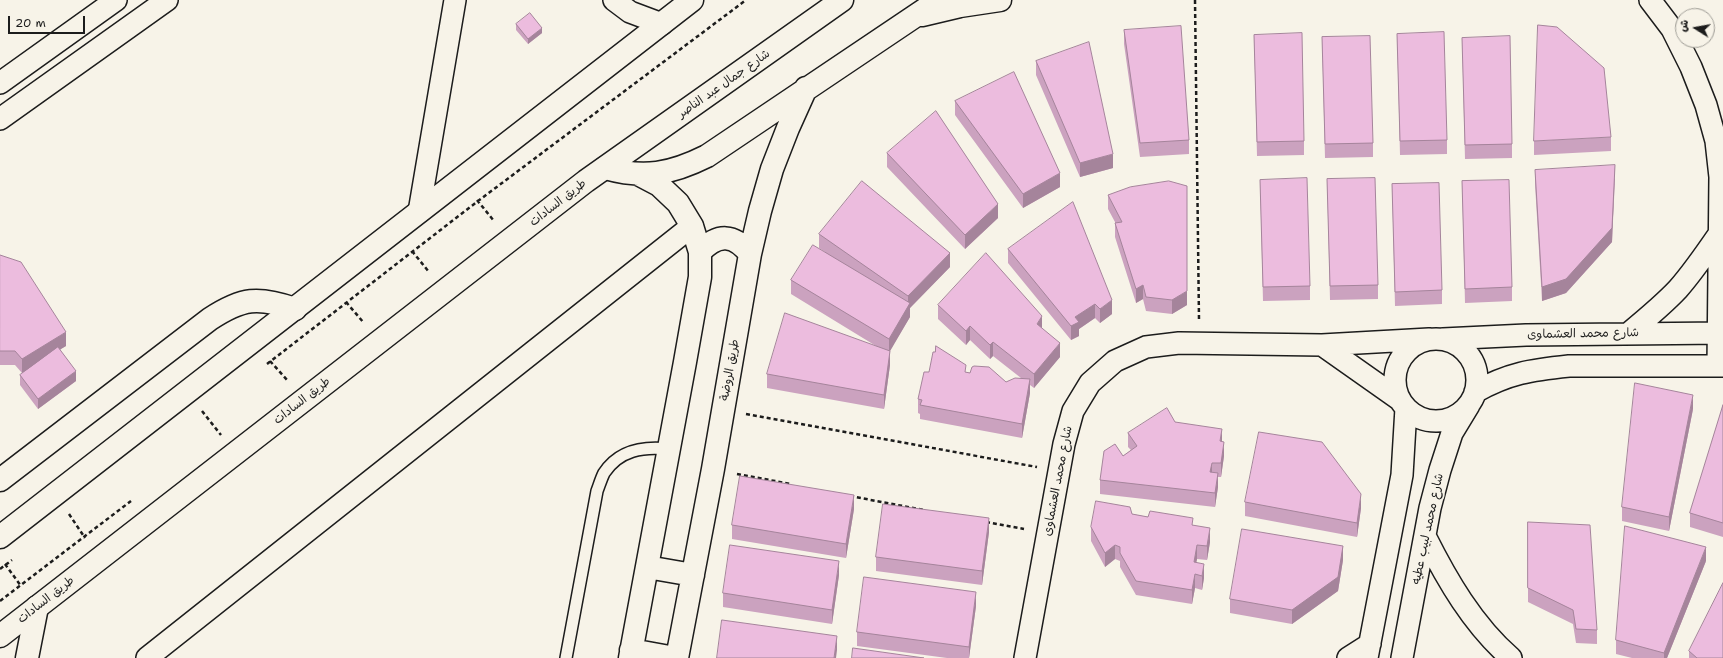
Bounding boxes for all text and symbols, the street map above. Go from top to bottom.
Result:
scale bar [10,8,87,34]
north arrow [1675,8,1715,48]
text: 20 m [15,15,46,31]
text: ش [1675,18,1692,33]
street label: شارع جمال عبد الناصر [675,47,773,121]
street label: طريق السادات [527,176,589,230]
street label: شارع محمد العشماوى [1527,326,1639,342]
street label: طريق الروضة [718,338,742,402]
street label: طريق السادات [271,374,333,428]
street label: شارع محمد العشماوى [1040,425,1076,537]
street label: شارع محمد لبيب عطيه [1409,472,1447,586]
street label: طريق السادات [15,573,77,627]

